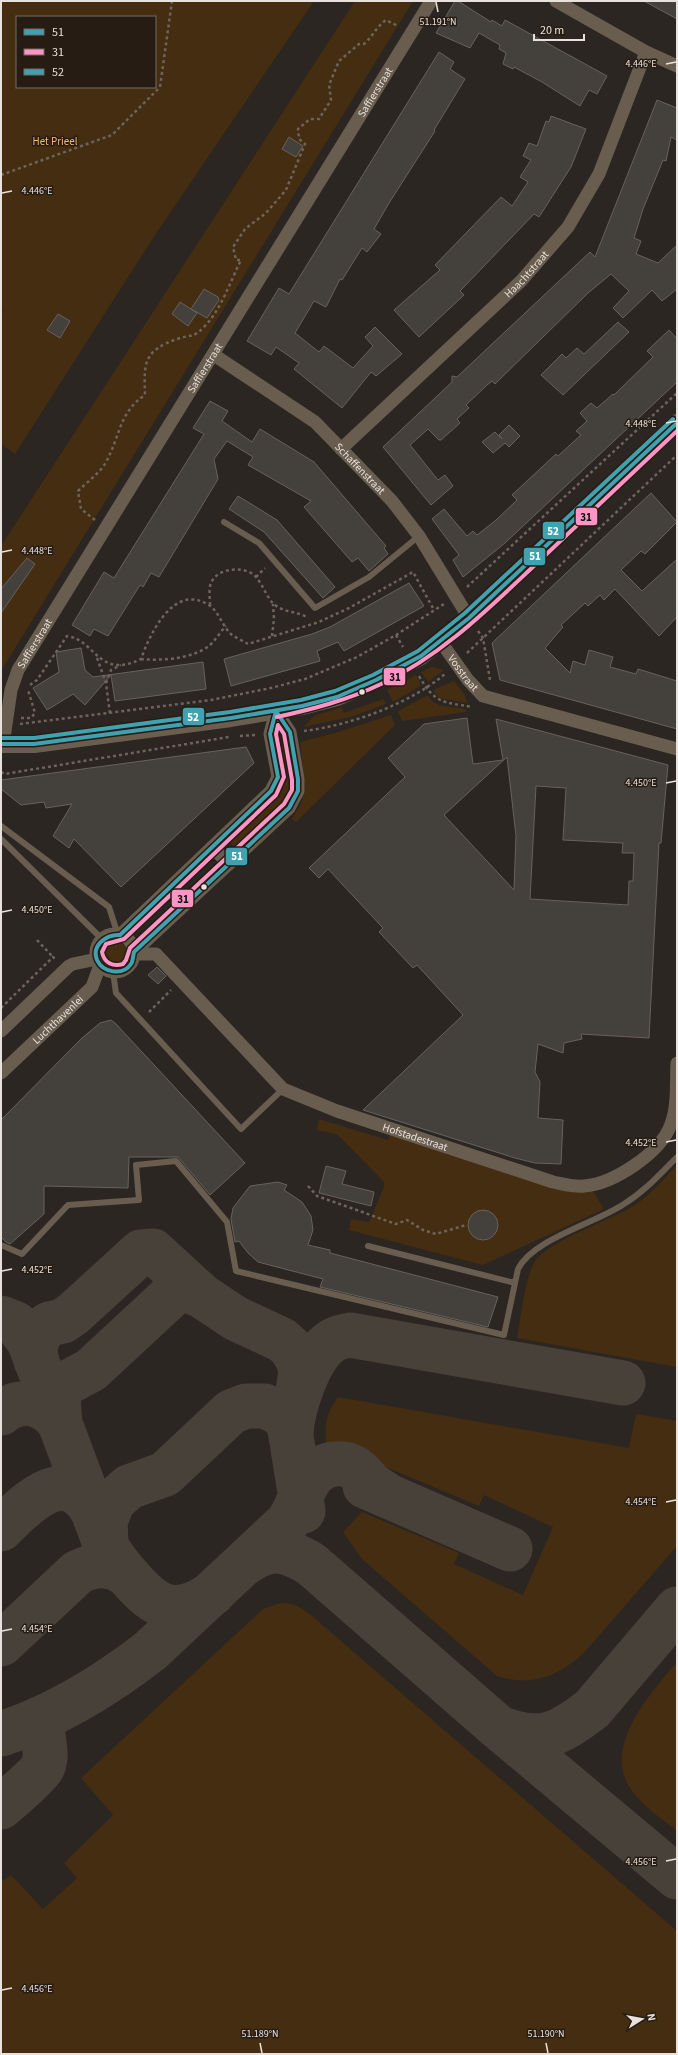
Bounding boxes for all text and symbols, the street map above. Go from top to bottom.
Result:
text: 51.191°N [419,15,457,29]
legend [16,16,156,88]
scale bar [534,16,584,42]
text: 20 m [540,22,564,39]
text: 51 [52,24,64,41]
text: 31 [52,44,64,61]
text: 4.446°E [626,57,656,71]
text: 52 [52,64,64,81]
street label: Saffierstraat [354,64,396,120]
park label: Het Prieel [33,134,78,149]
text: 4.446°E [22,184,52,198]
street label: Haachtstraat [501,247,552,301]
street label: Saffierstraat [184,340,226,396]
text: 4.448°E [626,417,656,431]
street label: Schaffenstraat [331,440,389,498]
line badge: 31 [575,507,598,526]
text: 31 [580,510,592,525]
line badge: 52 [542,521,565,540]
text: 52 [547,524,559,539]
text: 4.448°E [22,544,52,558]
line badge: 51 [523,547,546,566]
text: 51 [529,549,541,564]
street label: Saffierstraat [14,616,56,671]
street label: Vosstraat [444,652,482,695]
line badge: 31 [383,667,406,686]
text: 31 [389,670,401,685]
unlabelled marker [357,687,367,697]
line badge: 52 [182,707,205,726]
text: 52 [187,710,199,725]
text: 4.450°E [626,776,656,790]
line badge: 51 [225,847,248,866]
text: 51 [231,849,243,864]
unlabelled marker [199,882,209,892]
line badge: 31 [171,889,194,908]
text: 31 [177,892,189,907]
text: 4.450°E [22,903,52,917]
street label: Luchthavenlei [29,992,87,1048]
street label: Hofstadestraat [381,1119,450,1155]
text: 4.452°E [626,1136,656,1150]
text: 4.452°E [22,1263,52,1277]
text: 4.454°E [626,1495,656,1509]
text: 4.454°E [22,1622,52,1636]
text: 4.456°E [626,1855,656,1869]
text: 4.456°E [22,1982,52,1996]
north arrow [622,1999,662,2039]
text: N [643,2012,659,2022]
text: 51.189°N [241,2027,279,2041]
text: 51.190°N [527,2027,565,2041]

